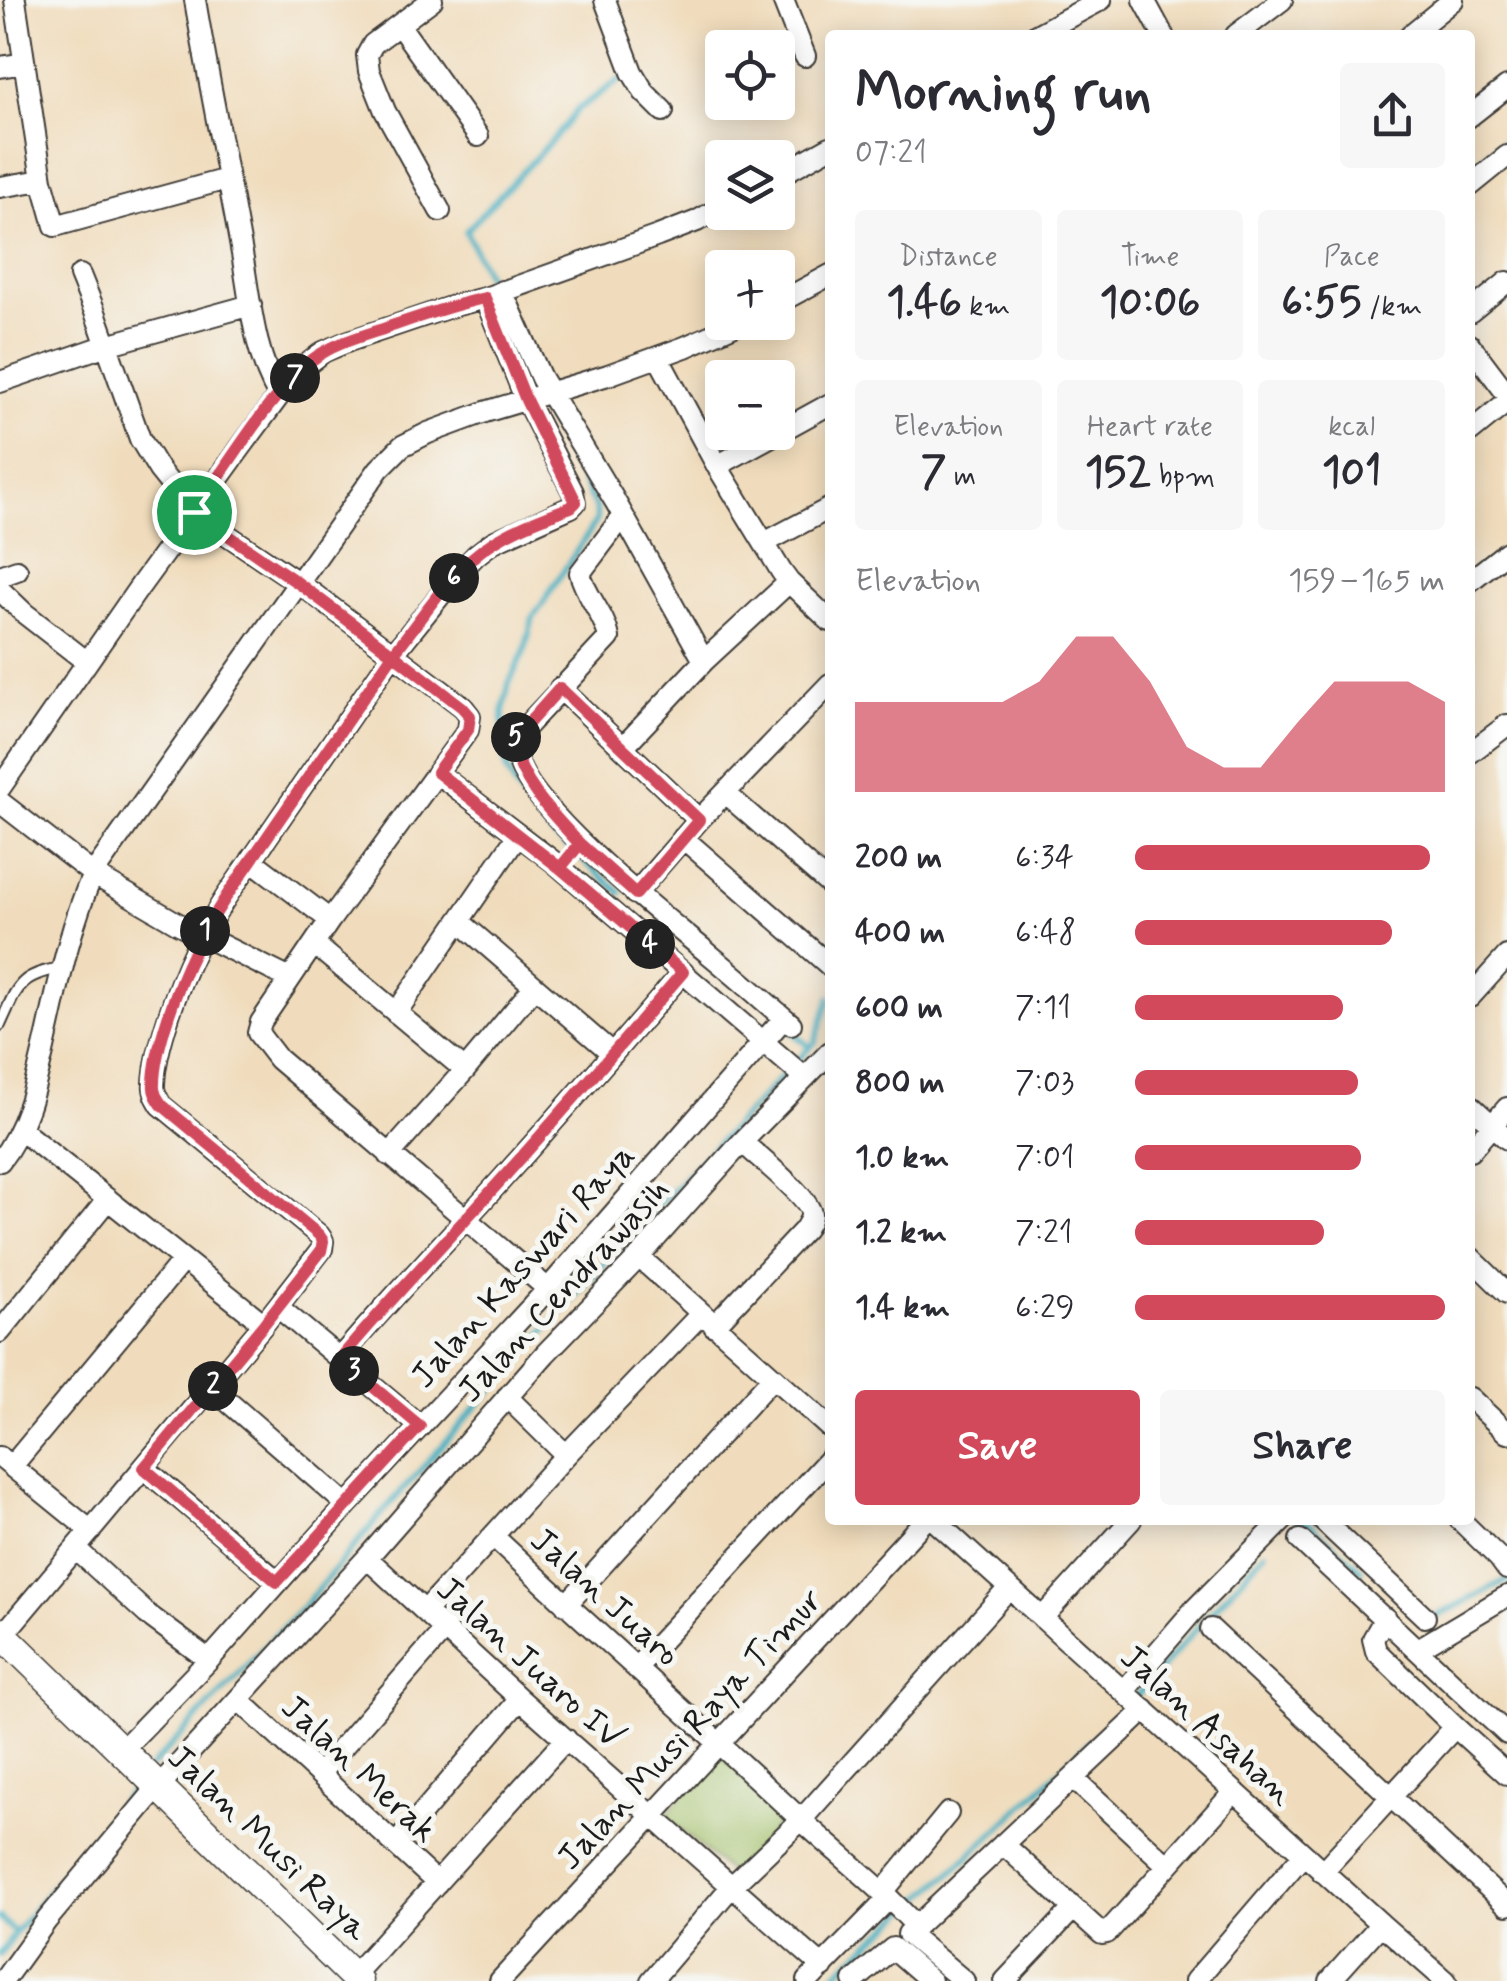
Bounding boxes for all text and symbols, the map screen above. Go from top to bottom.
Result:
map controls [705,30,795,450]
button: locate [705,30,795,120]
text: Morning run [855,58,1152,130]
button: share [1340,63,1445,168]
text: 07:21 [855,132,927,174]
button: layers [705,140,795,230]
text: Distance [899,239,998,276]
text: Time [1121,239,1179,276]
text: Pace [1324,239,1380,276]
button: + [705,250,795,340]
text: 1.46 [887,276,962,331]
text: 10:06 [1100,276,1200,331]
text: 6:55 [1281,276,1362,331]
text: km [962,289,1010,326]
text: /km [1362,289,1422,326]
pin: 7 [270,353,320,403]
text: 7 [287,359,304,396]
button: − [705,360,795,450]
text: Elevation [893,409,1003,446]
text: Heart rate [1087,409,1213,446]
text: kcal [1328,409,1375,446]
text: 7 [921,446,946,501]
text: 152 [1085,446,1151,501]
text: 101 [1322,446,1381,501]
text: m [946,459,976,496]
text: bpm [1151,459,1215,496]
pin [152,470,237,555]
icon: arrive [167,485,222,540]
pin: 6 [429,553,479,603]
text: 6 [447,559,461,596]
text: Elevation [855,560,981,602]
text: 159–165 m [1288,560,1445,602]
pin: 5 [491,712,541,762]
text: 5 [508,718,524,755]
text: 200 m [855,837,942,879]
text: 6:34 [1015,837,1074,879]
pin: 1 [180,906,230,956]
text: 1 [199,912,211,949]
text: 400 m [855,912,945,954]
text: 6:48 [1015,912,1076,954]
pin: 4 [625,919,675,969]
text: 4 [642,925,658,962]
text: 600 m [855,987,943,1029]
text: 7:11 [1015,987,1071,1029]
text: 800 m [855,1062,945,1104]
text: 7:03 [1015,1062,1074,1104]
street label: Jalan Kaswari Raya [401,1134,646,1398]
text: 1.0 km [855,1137,949,1179]
text: 7:01 [1015,1137,1075,1179]
street label: Jalan Cendrawasih [448,1168,681,1413]
text: 1.2 km [855,1212,947,1254]
text: 7:21 [1015,1212,1072,1254]
text: 1.4 km [855,1287,950,1329]
text: 6:29 [1015,1287,1075,1329]
pin: 3 [329,1346,379,1396]
text: 3 [348,1352,360,1389]
pin: 2 [188,1361,238,1411]
text: 2 [206,1367,220,1404]
button: Save [855,1390,1140,1505]
button: Share [1160,1390,1445,1505]
street label: Jalan Juaro [520,1518,689,1677]
street label: Jalan Juaro IV [426,1567,633,1760]
street label: Jalan Musi Raya Timur [547,1578,833,1880]
street label: Jalan Asahan [1110,1635,1304,1816]
street label: Jalan Merak [271,1685,447,1854]
street label: Jalan Musi Raya [157,1736,379,1952]

